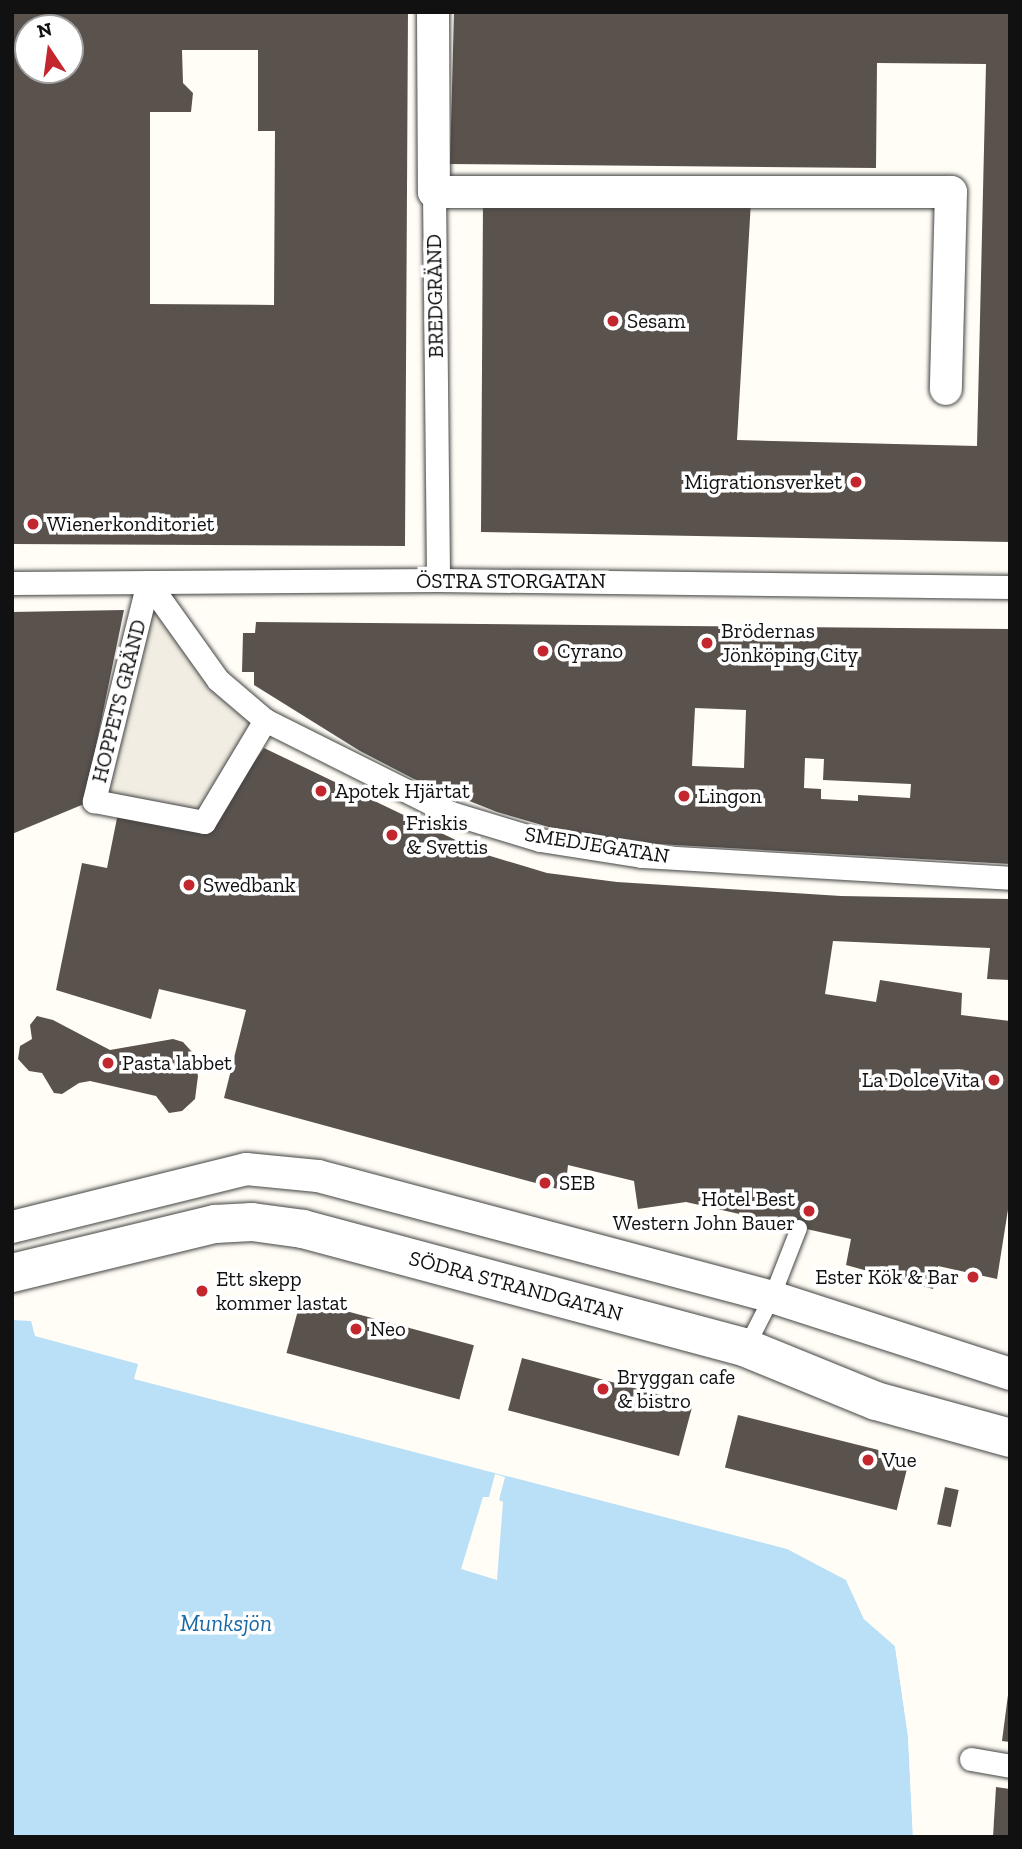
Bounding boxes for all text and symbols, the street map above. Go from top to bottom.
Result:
north arrow [14,14,84,84]
text: N [35,17,54,43]
street label: BREDGRÄND [421,234,449,358]
place label: Sesam [627,308,686,334]
marker: Sesam [605,313,621,329]
place label: Migrationsverket [684,469,842,495]
marker: Migrationsverket [848,474,864,490]
place label: Wienerkonditoriet [47,511,214,537]
marker: Wienerkonditoriet [25,516,41,532]
street label: ÖSTRA STORGATAN [416,568,606,594]
street label: HOPPETS GRÄND [87,617,151,785]
place label: Brödernas Jönköping City [721,618,858,668]
marker: Brödernas Jönköping City [699,635,715,651]
place label: Cyrano [557,638,623,664]
marker: Cyrano [535,643,551,659]
place label: Apotek Hjärtat [335,778,470,804]
marker: Apotek Hjärtat [313,783,329,799]
place label: Lingon [698,783,762,809]
marker: Lingon [676,788,692,804]
place label: Friskis & Svettis [406,810,488,860]
street label: SMEDJEGATAN [523,821,671,869]
marker: Friskis & Svettis [384,827,400,843]
place label: Swedbank [203,872,296,898]
marker: Swedbank [181,877,197,893]
place label: Pasta labbet [122,1050,232,1076]
marker: Pasta labbet [100,1055,116,1071]
place label: La Dolce Vita [861,1067,980,1093]
marker: La Dolce Vita [986,1072,1002,1088]
place label: SEB [559,1170,595,1196]
marker: SEB [537,1175,553,1191]
place label: Hotel Best Western John Bauer [612,1186,795,1236]
marker: Hotel Best Western John Bauer [801,1203,817,1219]
street label: SÖDRA STRANDGATAN [406,1245,626,1327]
place label: Ester Kök & Bar [815,1264,959,1290]
place label: Ett skepp kommer lastat [216,1266,348,1316]
marker: Ester Kök & Bar [965,1269,981,1285]
marker: Ett skepp kommer lastat [194,1283,210,1299]
place label: Neo [370,1316,406,1342]
marker: Neo [348,1321,364,1337]
place label: Bryggan cafe & bistro [617,1364,735,1414]
marker: Bryggan cafe & bistro [595,1381,611,1397]
place label: Vue [882,1447,917,1473]
marker: Vue [860,1452,876,1468]
water label: Munksjön [180,1609,272,1637]

